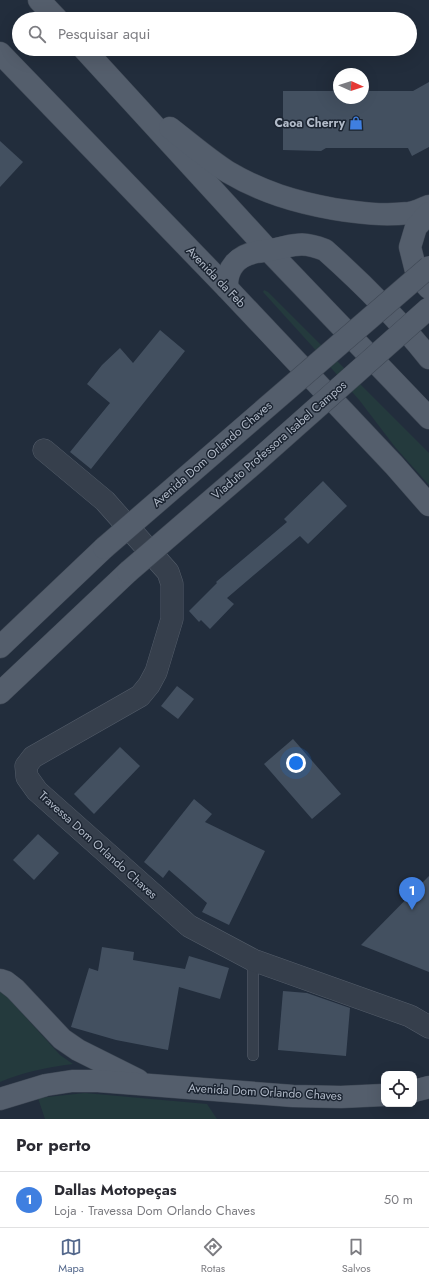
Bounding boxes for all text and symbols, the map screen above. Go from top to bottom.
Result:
search box [12,12,417,56]
icon: search [26,23,48,45]
text: Pesquisar aqui [58,23,150,45]
north arrow [333,68,369,104]
place label: Caoa Cherry [274,114,346,132]
shop icon: Caoa Cherry [348,115,364,131]
street label: Avenida da Feb [182,242,250,312]
street label: Viaduto Professora Isabel Campos [208,376,351,504]
street label: Avenida Dom Orlando Chaves [148,397,276,511]
your location [286,753,306,773]
street label: Travessa Dom Orlando Chaves [35,787,161,903]
pin: 1 [399,877,425,910]
map controls [381,1071,417,1107]
button: locate [381,1071,417,1107]
street label: Avenida Dom Orlando Chaves [188,1079,342,1105]
text: Por perto [16,1133,91,1157]
text: Dallas Motopeças [54,1179,177,1201]
text: 1 [26,1190,32,1209]
text: 50 m [384,1190,413,1209]
text: Loja · Travessa Dom Orlando Chaves [54,1201,255,1220]
tab: Mapa [58,1236,84,1276]
tab: Rotas [201,1236,225,1276]
tab: Salvos [342,1236,371,1276]

